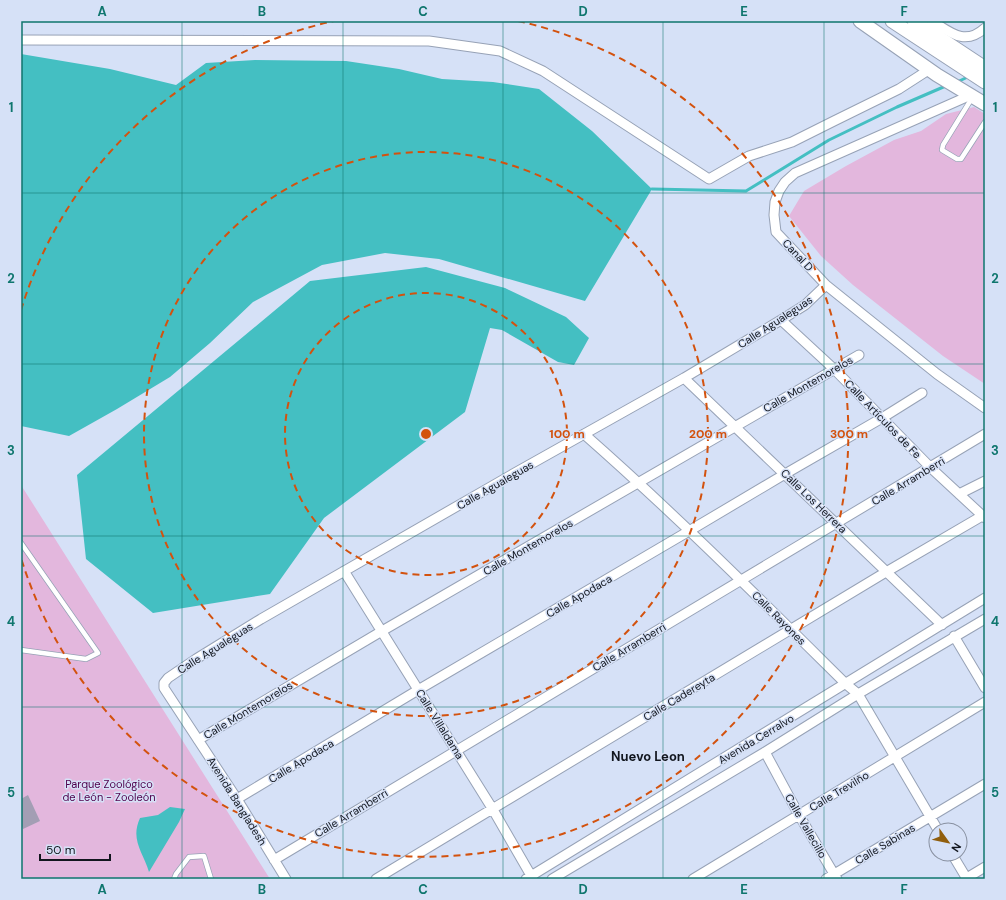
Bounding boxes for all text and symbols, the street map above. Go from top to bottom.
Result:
text: A [97,3,107,20]
text: B [258,3,266,20]
text: C [418,3,428,20]
text: D [578,3,588,20]
text: E [740,3,748,20]
text: F [900,3,908,20]
text: 1 [9,99,13,116]
text: 1 [993,99,997,116]
street label: Canal D [780,236,817,274]
text: 2 [7,270,15,287]
text: 2 [991,270,999,287]
street label: Calle Agualeguas [735,293,815,351]
street label: Calle Montemorelos [761,353,855,415]
street label: Calle Artículos de Fe [842,377,924,461]
text: 100 m [549,426,585,442]
text: 200 m [689,426,727,442]
text: 300 m [830,426,868,442]
centre of rings [419,427,433,441]
text: 3 [7,442,15,459]
text: 3 [991,442,999,459]
street label: Calle Arramberri [869,454,947,508]
street label: Calle Agualeguas [454,457,536,513]
street label: Calle Los Herrera [778,466,850,536]
street label: Calle Montemorelos [481,516,575,578]
street label: Calle Apodaca [544,571,614,621]
street label: Calle Rayones [749,588,809,648]
text: 4 [7,613,15,630]
text: 4 [991,613,999,630]
street label: Calle Agualeguas [175,619,255,677]
street label: Calle Arramberri [590,620,668,674]
street label: Calle Cadereyta [641,670,717,724]
street label: Calle Montemorelos [201,678,295,742]
street label: Calle Villaldama [413,686,467,762]
street label: Avenida Cerralvo [716,711,796,767]
street label: Calle Apodaca [266,736,336,786]
district label: Nuevo Leon [611,748,685,765]
street label: Avenida Bangladesh [204,754,270,848]
street label: Calle Trevilño [807,768,871,814]
park label: Parque Zoológico de León - Zooleón [62,777,156,804]
text: 5 [7,784,15,801]
text: 5 [991,784,999,801]
street label: Calle Arramberri [312,786,390,840]
street label: Calle Vallecillo [782,791,830,861]
street label: Calle Sabinas [852,821,918,867]
north arrow [928,822,968,862]
scale bar [40,836,110,862]
text: N [948,840,964,855]
text: 50 m [46,842,75,858]
text: A [97,881,107,898]
text: B [258,881,266,898]
text: C [418,881,428,898]
text: D [578,881,588,898]
text: E [740,881,748,898]
text: F [900,881,908,898]

